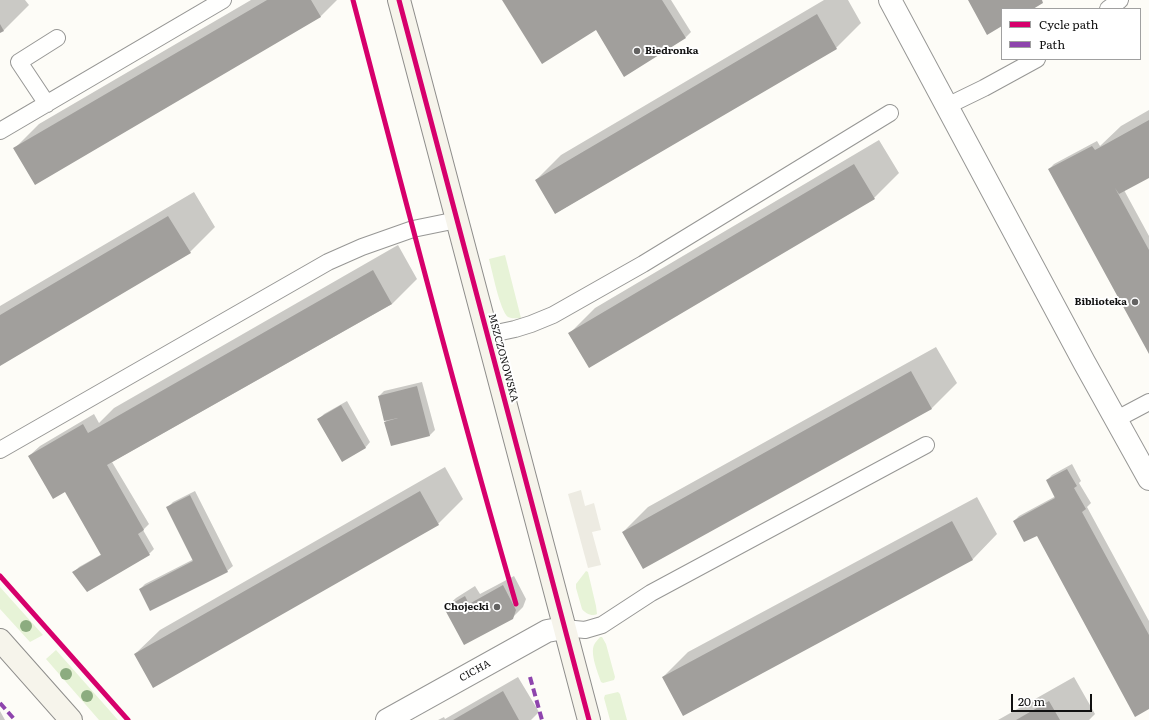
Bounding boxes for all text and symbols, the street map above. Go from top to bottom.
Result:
legend [1001,8,1141,60]
text: Cycle path [1039,15,1099,33]
text: Path [1039,35,1065,53]
place label: Biedronka [645,45,699,57]
marker: Biedronka [632,46,642,56]
place label: Biblioteka [1074,296,1127,308]
marker: Biblioteka [1130,297,1140,307]
street label: MSZCZONOWSKA [485,313,521,403]
place label: Chojecki [444,601,489,613]
marker: Chojecki [492,602,502,612]
street label: CICHA [457,658,493,684]
scale bar [1013,686,1094,712]
text: 20 m [1018,692,1045,710]

